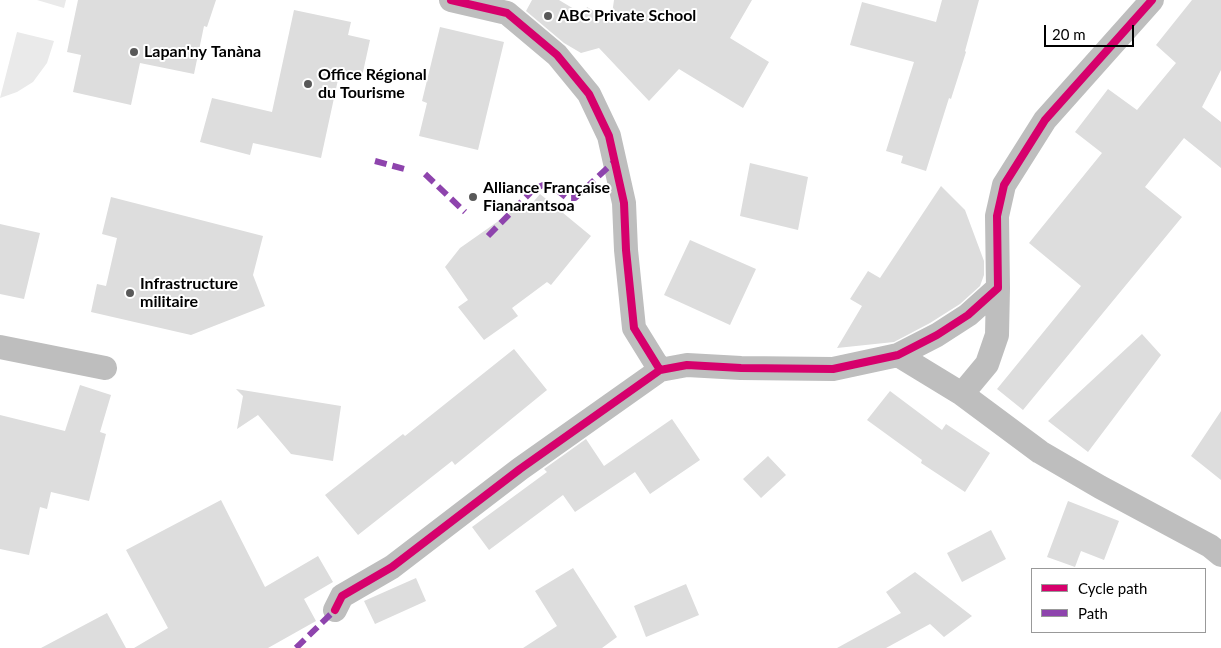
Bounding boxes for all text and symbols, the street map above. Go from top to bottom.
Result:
place label: ABC Private School [558,6,696,26]
marker: ABC Private School [542,10,554,22]
scale bar [1046,15,1136,47]
text: 20 m [1052,25,1086,43]
place label: Lapan'ny Tanàna [144,42,261,62]
marker: Lapan'ny Tanàna [128,46,140,58]
place label: Office Régional du Tourisme [318,65,427,103]
marker: Office Régional du Tourisme [302,78,314,90]
place label: Alliance Française Fianarantsoa [483,178,610,216]
marker: Alliance Française Fianarantsoa [467,191,479,203]
place label: Infrastructure militaire [140,274,238,312]
marker: Infrastructure militaire [124,287,136,299]
legend [1031,568,1206,633]
text: Cycle path [1078,579,1147,597]
text: Path [1078,604,1108,622]

